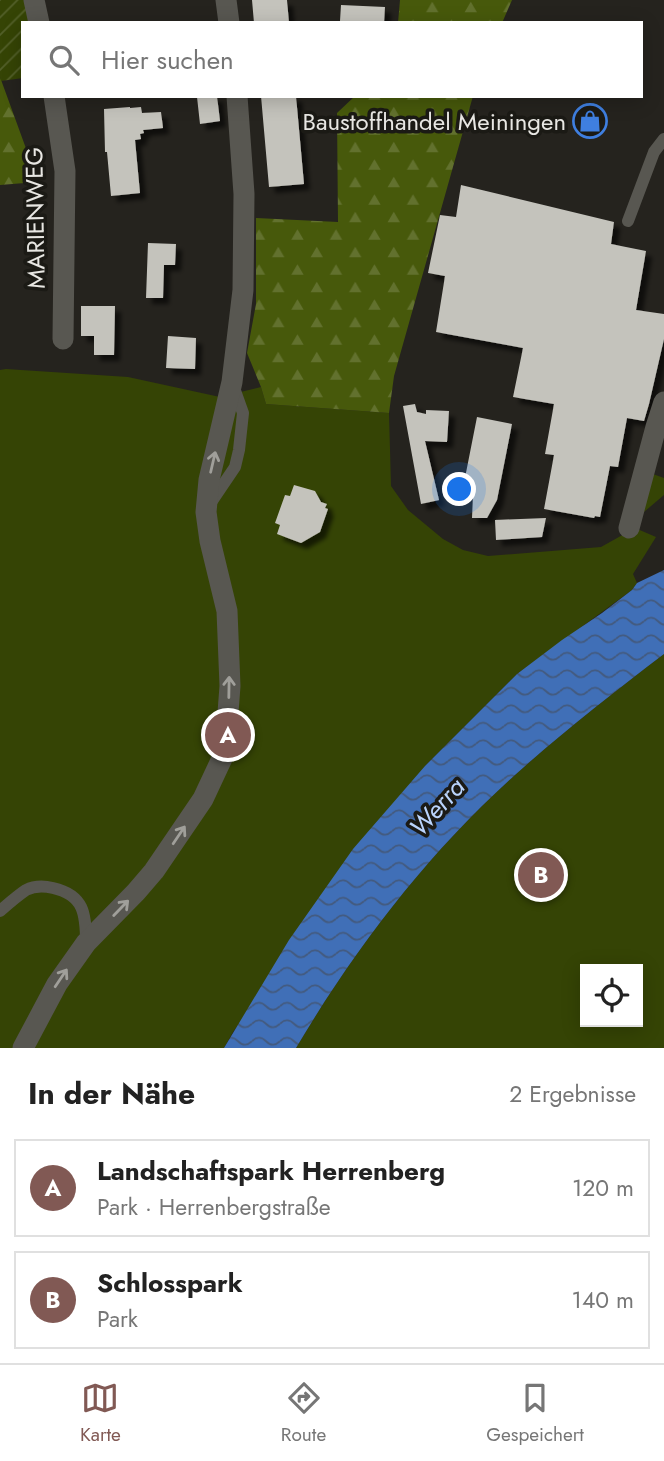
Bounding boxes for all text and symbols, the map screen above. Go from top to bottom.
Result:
search box [21,21,643,98]
icon: search [45,41,83,79]
text: Hier suchen [101,41,234,79]
shop icon: Baustoffhandel Meiningen [571,102,609,140]
place label: Baustoffhandel Meiningen [303,104,566,139]
street label: MARIENWEG [16,147,54,289]
one-way arrow [207,452,220,474]
your location [442,472,476,506]
one-way arrow [222,676,236,699]
pin: A [205,709,251,761]
water label: Werra [400,769,474,845]
one-way arrow [172,826,186,845]
pin: B [518,849,564,901]
one-way arrow [112,899,129,916]
map controls [580,964,643,1027]
button: locate [580,964,643,1027]
one-way arrow [55,969,69,989]
text: In der Nähe [28,1072,195,1115]
text: 2 Ergebnisse [509,1077,636,1111]
text: Landschaftspark Herrenberg [97,1152,445,1190]
text: A [45,1171,61,1205]
text: 120 m [572,1171,634,1205]
text: Park · Herrenbergstraße [97,1190,331,1224]
text: Schlosspark [97,1264,243,1302]
text: B [45,1283,61,1317]
text: 140 m [572,1283,634,1317]
text: Park [97,1302,138,1336]
tab: Karte [80,1379,121,1448]
tab: Route [281,1379,326,1448]
tab: Gespeichert [486,1379,584,1448]

